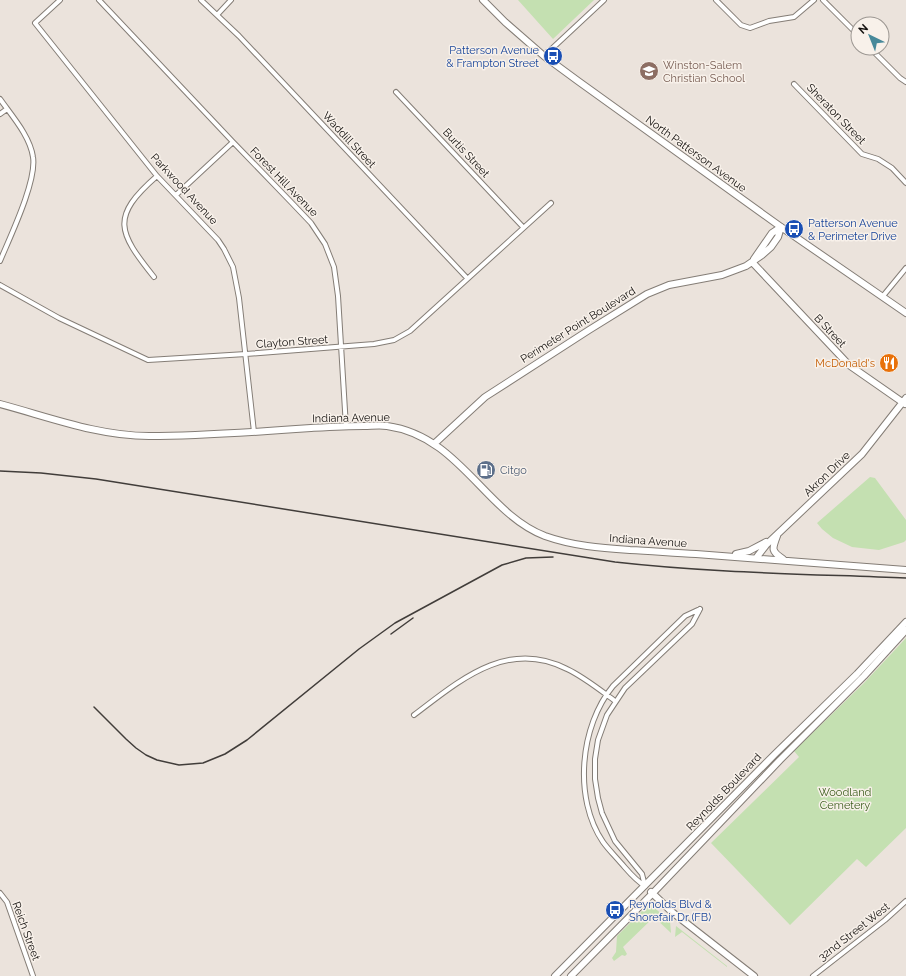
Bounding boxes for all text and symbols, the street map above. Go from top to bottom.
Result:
north arrow [850,16,890,56]
text: N [856,21,871,37]
place label: Patterson Avenue & Frampton Street [446,44,540,70]
bus stop icon: Patterson Avenue & Frampton Street [542,45,564,67]
place label: Winston-Salem Christian School [663,59,745,85]
school or university icon: Winston-Salem Christian School [638,60,660,82]
street label: Sheraton Street [804,81,868,147]
street label: Waddill Street [320,109,379,171]
street label: North Patterson Avenue [643,113,749,195]
street label: Burtis Street [440,126,492,180]
street label: Forest Hill Avenue [247,144,321,220]
street label: Parkwood Avenue [148,151,221,228]
place label: Patterson Avenue & Perimeter Drive [808,217,898,243]
bus stop icon: Patterson Avenue & Perimeter Drive [783,218,805,240]
street label: Perimeter Point Boulevard [518,284,638,366]
street label: B Street [811,312,849,351]
street label: Clayton Street [256,333,329,351]
restaurant icon: McDonald's [878,352,900,374]
place label: McDonald's [815,357,875,370]
street label: Indiana Avenue [312,411,391,425]
street label: Akron Drive [801,448,853,499]
fuel station icon: Citgo [475,459,497,481]
place label: Citgo [500,464,527,477]
street label: Indiana Avenue [609,532,688,550]
street label: Reynolds Boulevard [684,751,764,833]
park label: Woodland Cemetery [819,786,872,812]
place label: Reynolds Blvd & Shorefair Dr (FB) [629,898,713,924]
bus stop icon: Reynolds Blvd & Shorefair Dr (FB) [604,899,626,921]
street label: Reich Street [9,900,43,962]
street label: 32nd Street West [816,900,892,964]

